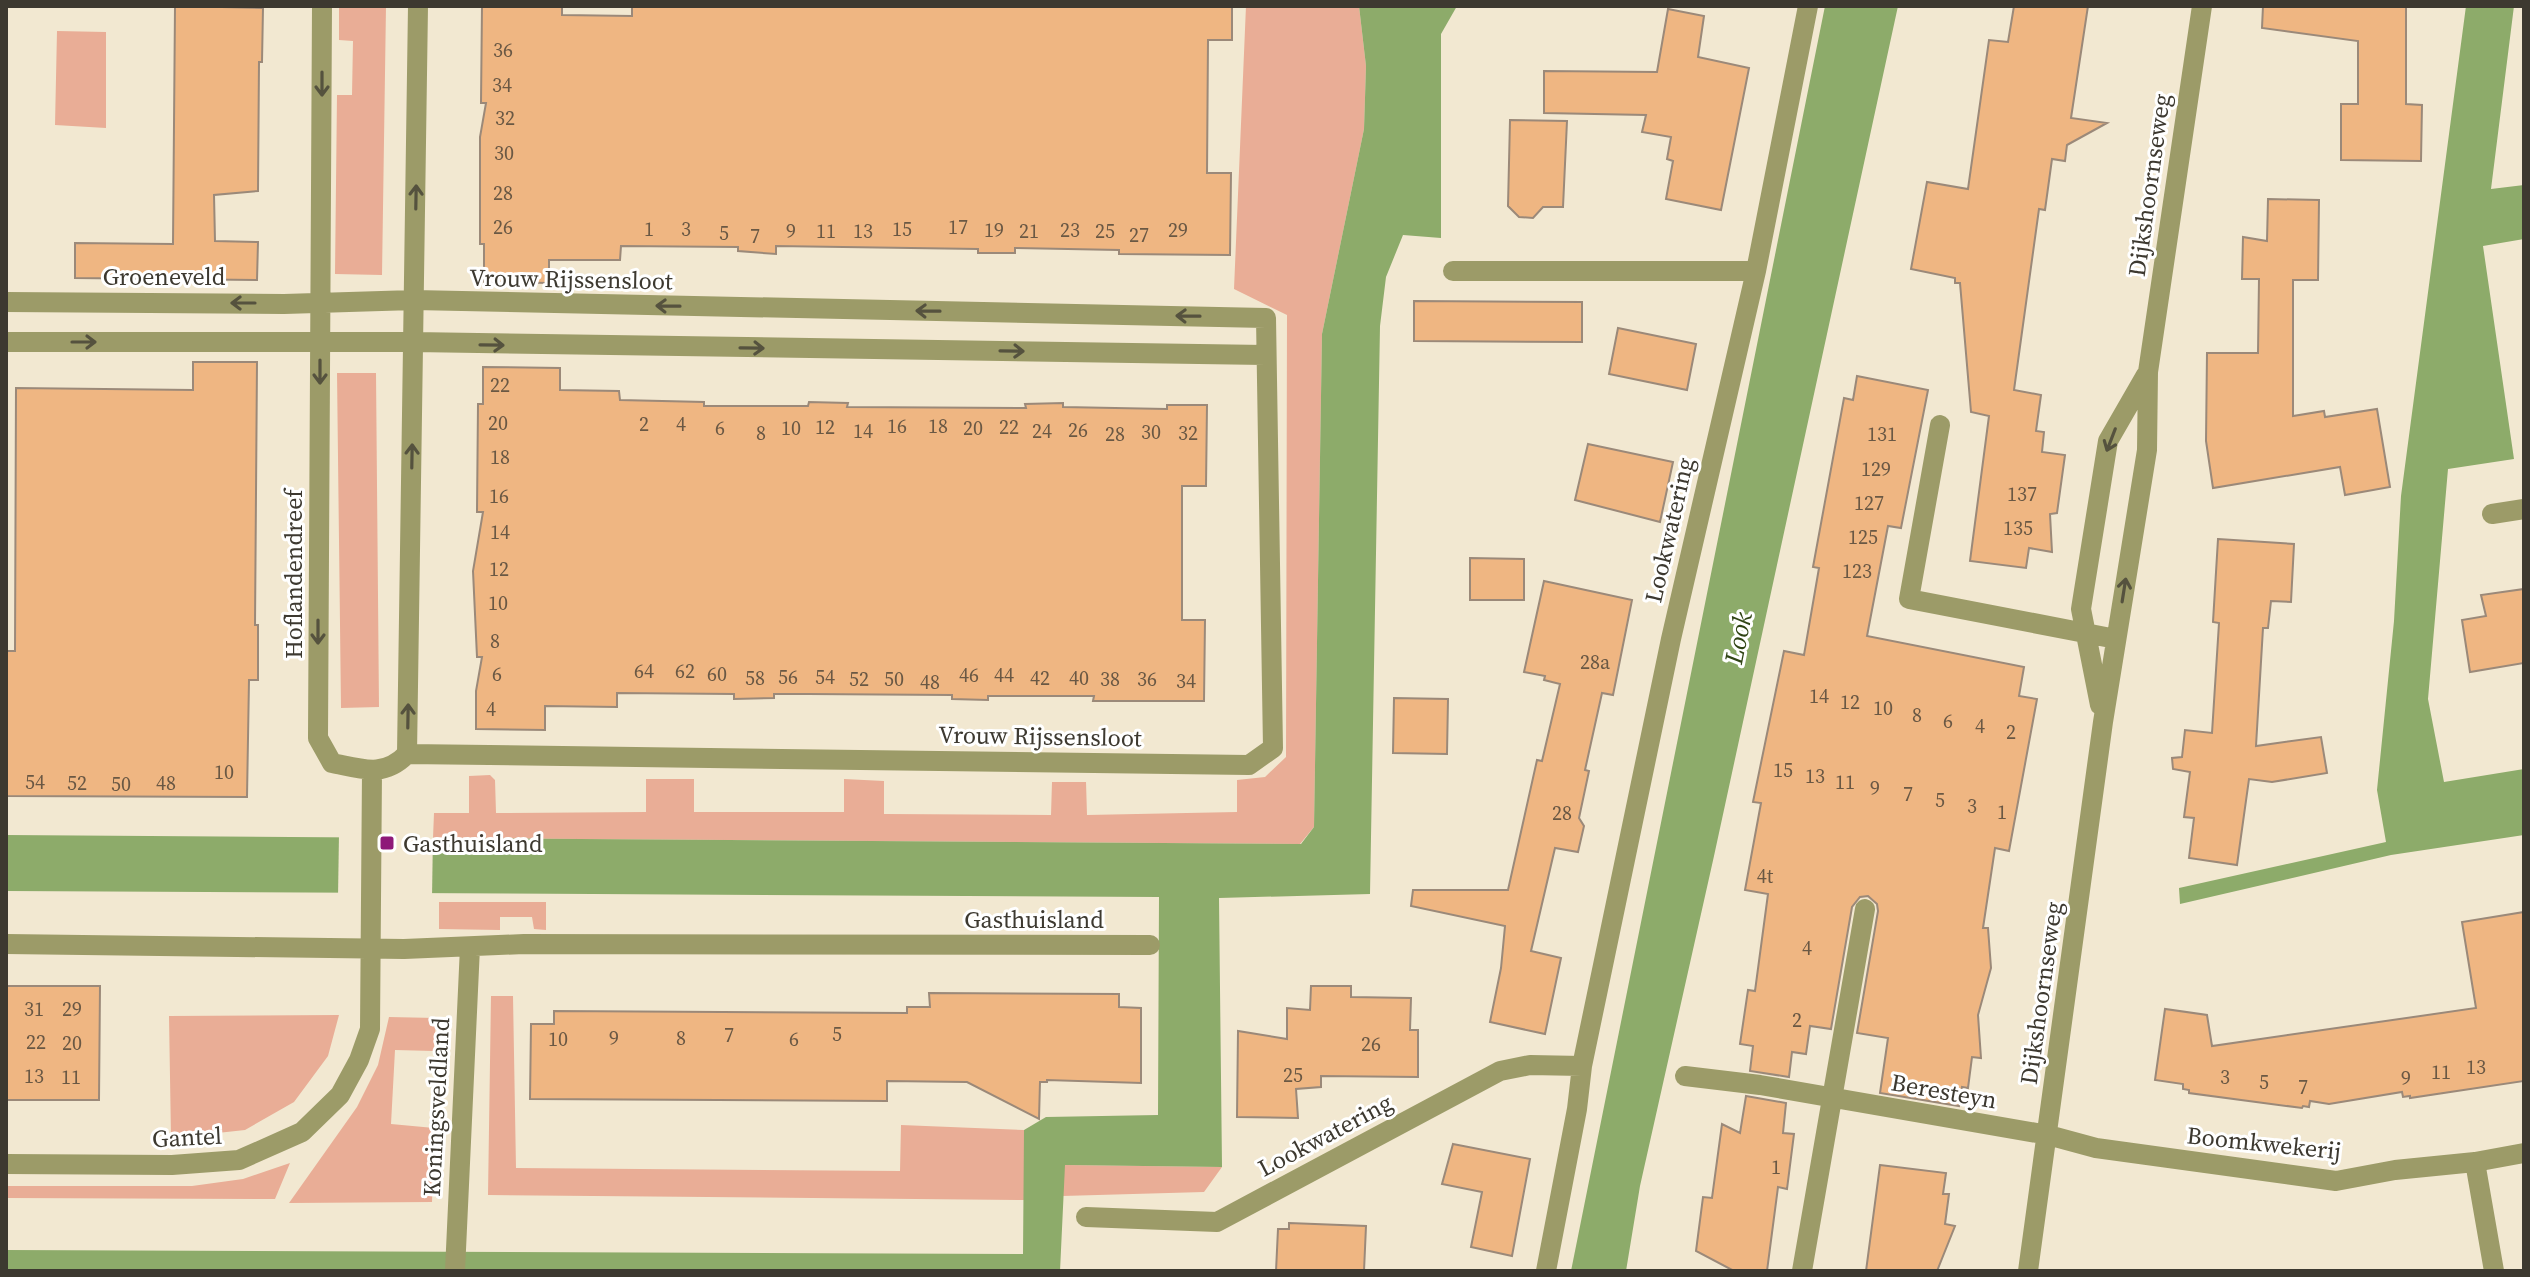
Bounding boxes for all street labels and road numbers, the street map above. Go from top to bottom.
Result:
street label: Dijkshoornseweg [2120,91,2178,279]
street label: Groeneveld [103,260,226,293]
street label: Vrouw Rijssensloot [469,261,673,297]
street label: Lookwatering [1636,454,1702,606]
street label: Hoflandendreef [277,487,310,659]
street label: Vrouw Rijssensloot [938,718,1142,754]
street label: Dijkshoornseweg [2012,899,2070,1087]
street label: Gasthuisland [964,903,1104,936]
street label: Koningsveldland [415,1016,457,1197]
street label: Beresteyn [1889,1065,1999,1117]
street label: Lookwatering [1252,1086,1398,1184]
street label: Boomkwekerij [2185,1118,2343,1168]
street label: Gantel [151,1119,223,1155]

